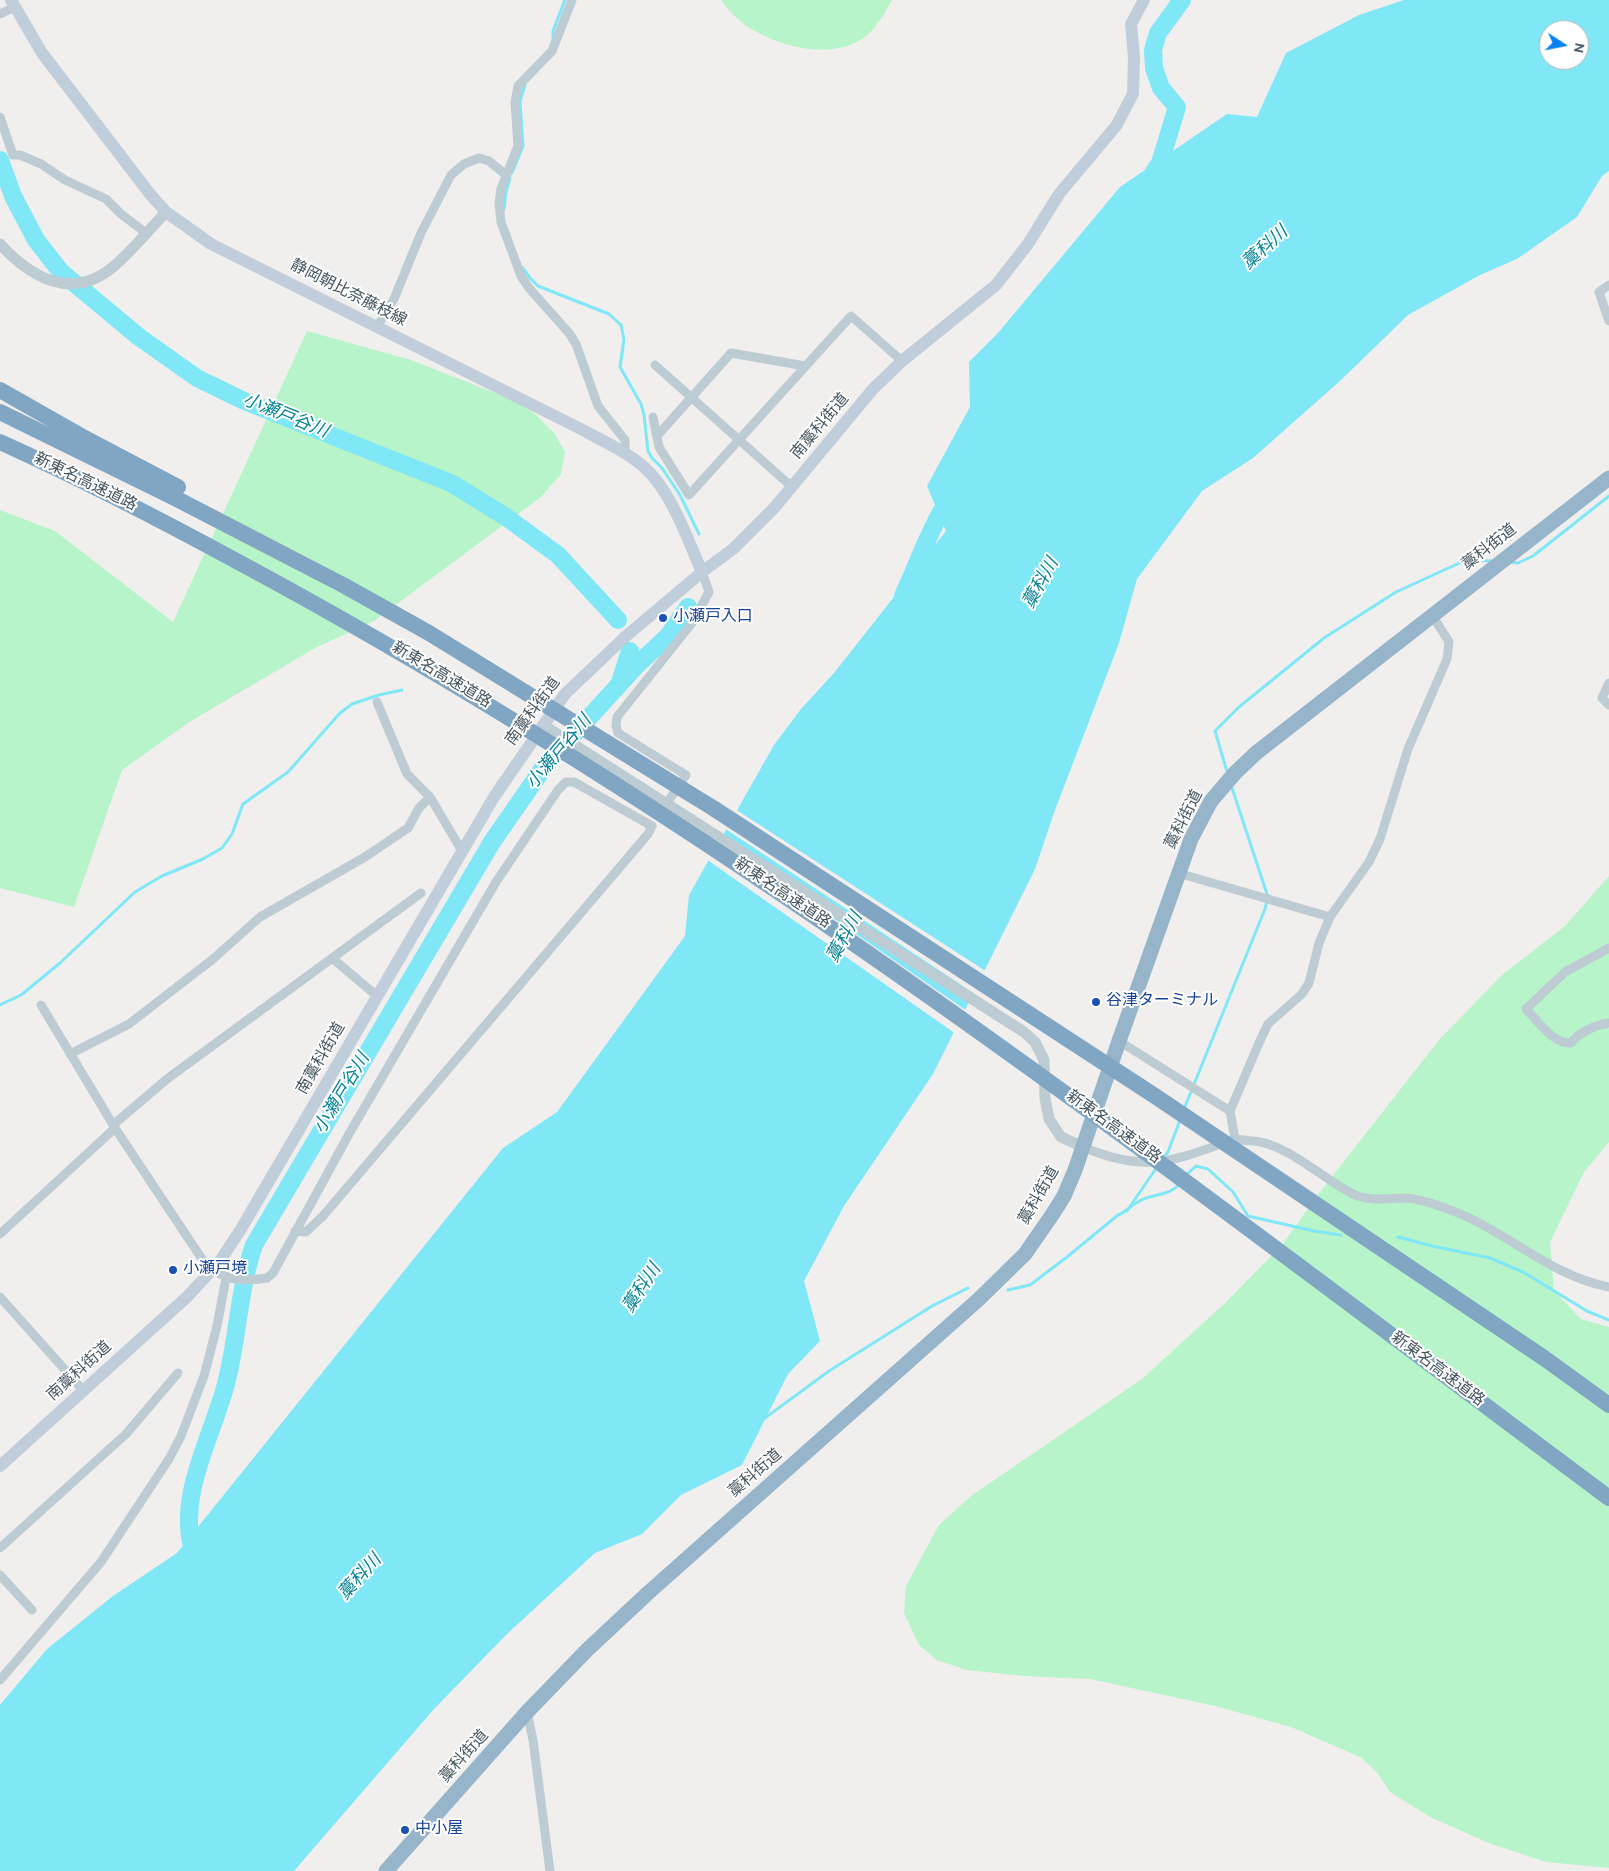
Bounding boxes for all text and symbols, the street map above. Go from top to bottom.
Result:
north arrow [1539,20,1589,70]
text: N [1569,41,1588,54]
water label: 藁科川 [1239,223,1293,275]
street label: 静岡朝比奈藤枝線 [287,256,409,332]
water label: 小瀬戸谷川 [239,390,331,444]
street label: 南藁科街道 [788,390,854,464]
street label: 新東名高速道路 [30,450,140,516]
street label: 藁科街道 [1459,521,1521,575]
water label: 藁科川 [1019,555,1065,613]
place label: 小瀬戸入口 [673,608,753,628]
marker: 小瀬戸入口 [657,612,669,624]
street label: 新東名高速道路 [388,639,494,713]
street label: 南藁科街道 [503,674,565,750]
water label: 小瀬戸谷川 [523,712,597,794]
street label: 藁科街道 [1162,787,1208,853]
street label: 新東名高速道路 [730,855,834,933]
water label: 藁科川 [823,909,869,967]
place label: 谷津ターミナル [1106,992,1218,1012]
marker: 谷津ターミナル [1090,996,1102,1008]
street label: 南藁科街道 [294,1020,350,1098]
water label: 小瀬戸谷川 [311,1050,375,1138]
street label: 新東名高速道路 [1062,1087,1164,1169]
street label: 藁科街道 [1016,1163,1064,1229]
place label: 小瀬戸境 [183,1260,247,1280]
water label: 藁科川 [619,1260,667,1318]
marker: 小瀬戸境 [167,1264,179,1276]
street label: 新東名高速道路 [1386,1329,1488,1411]
street label: 南藁科街道 [44,1338,116,1406]
street label: 藁科街道 [726,1446,786,1502]
water label: 藁科川 [335,1551,387,1605]
street label: 藁科街道 [436,1727,494,1787]
place label: 中小屋 [415,1820,463,1840]
marker: 中小屋 [399,1824,411,1836]

